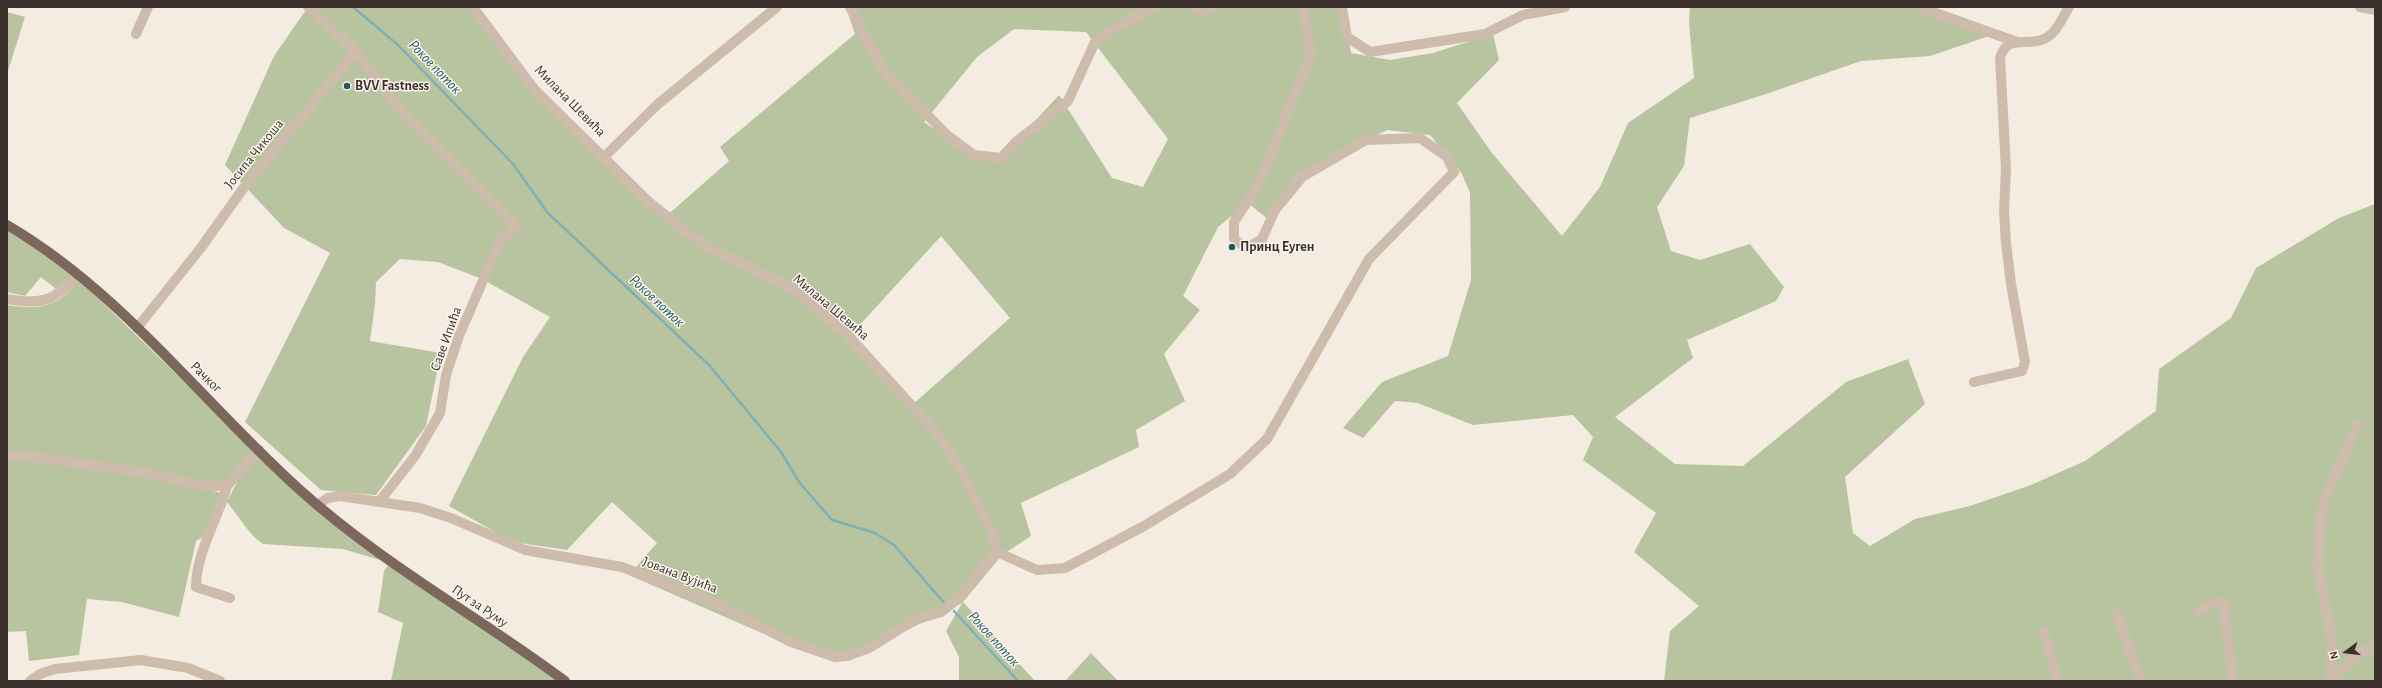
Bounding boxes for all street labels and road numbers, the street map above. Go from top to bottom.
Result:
street label: Милана Шевића [531,62,609,140]
street label: Јосипа Чикоша [221,116,287,192]
street label: Милана Шевића [789,270,873,344]
street label: Саве Ипића [427,304,465,374]
street label: Рачког [187,358,225,396]
street label: Јована Вујића [640,553,720,597]
street label: Пут за Руму [449,581,511,631]

